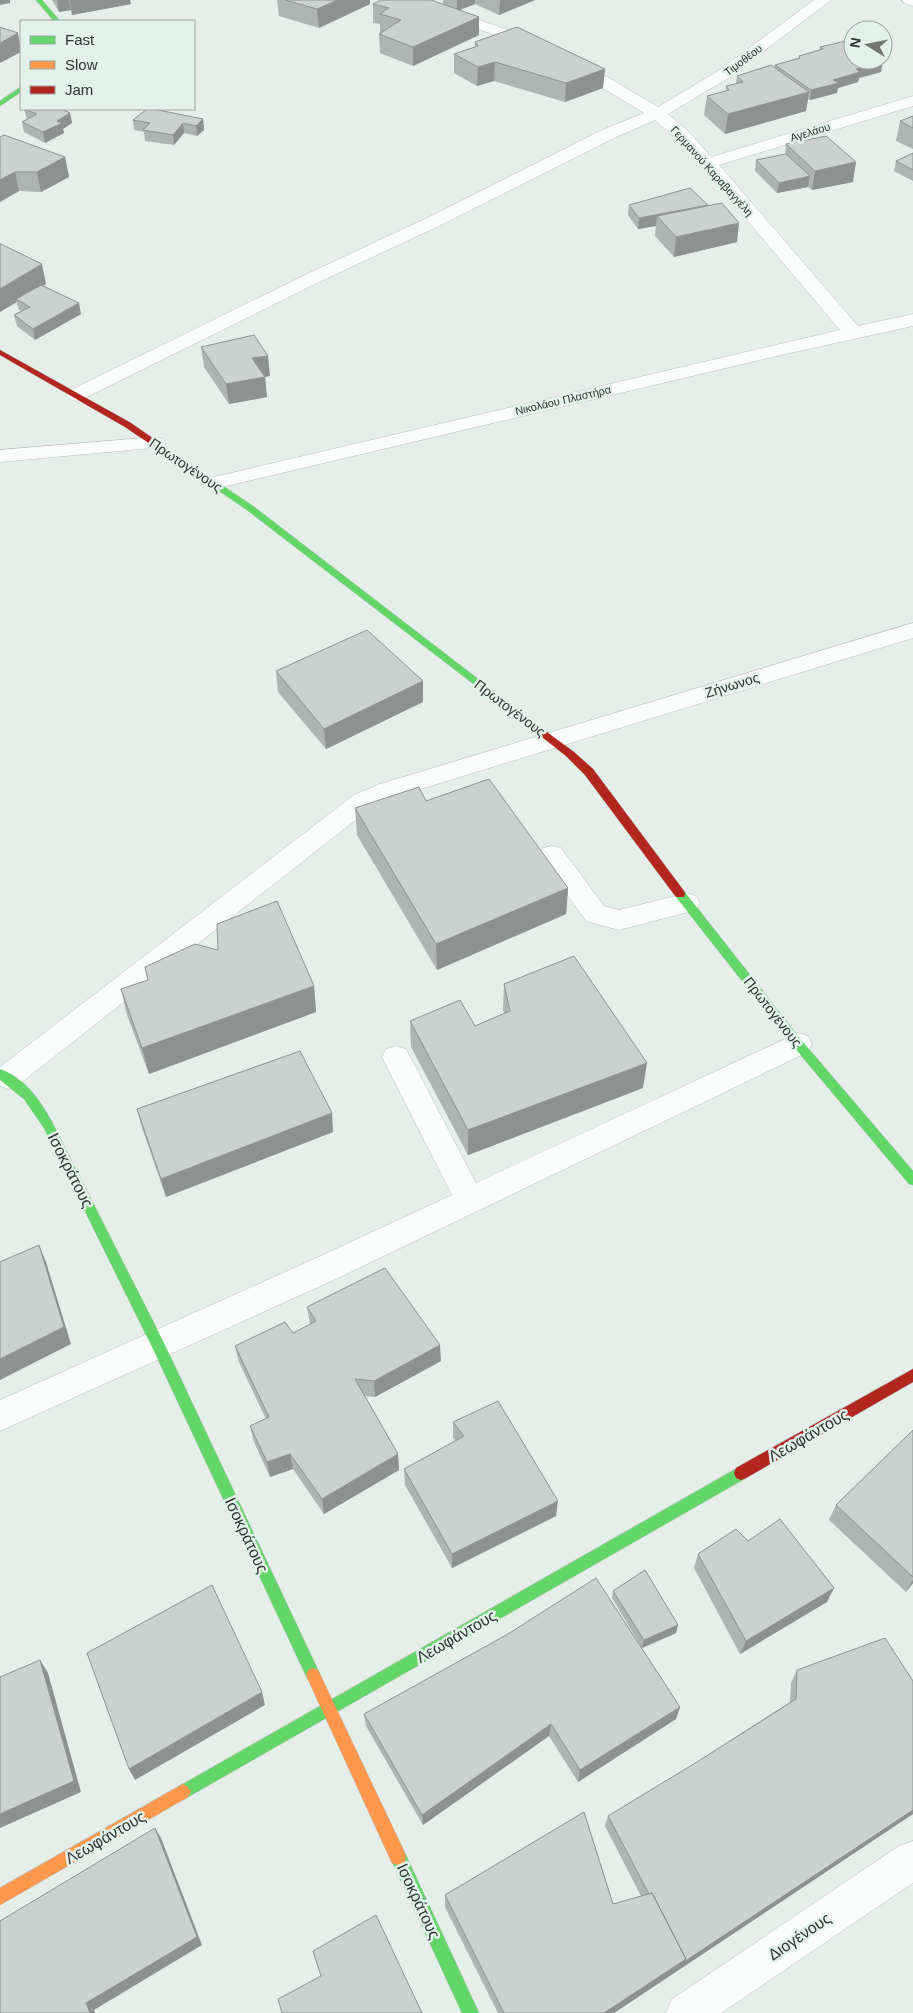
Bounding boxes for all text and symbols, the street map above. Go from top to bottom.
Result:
legend [20,20,195,110]
north arrow [843,20,893,70]
text: Fast [65,31,95,48]
text: N [846,36,864,49]
street label: Τιμοθέου [722,42,764,78]
text: Slow [65,56,98,73]
text: Jam [65,81,93,98]
street label: Αγελάου [788,120,832,144]
street label: Γερμανού Καραβαγγέλη [668,124,756,218]
street label: Νικολάου Πλαστήρα [514,383,613,417]
street label: Πρωτογένους [147,435,226,495]
street label: Ζήνωνος [703,669,761,701]
street label: Πρωτογένους [471,676,549,740]
street label: Πρωτογένους [741,974,805,1050]
street label: Ισοκράτους [45,1130,97,1210]
street label: Λεωφάντους [765,1406,851,1465]
street label: Ισοκράτους [222,1495,271,1576]
street label: Λεωφάντους [413,1607,499,1666]
street label: Λεωφάντους [62,1808,148,1867]
street label: Ισοκράτους [394,1861,443,1942]
street label: Διογένους [765,1909,834,1963]

